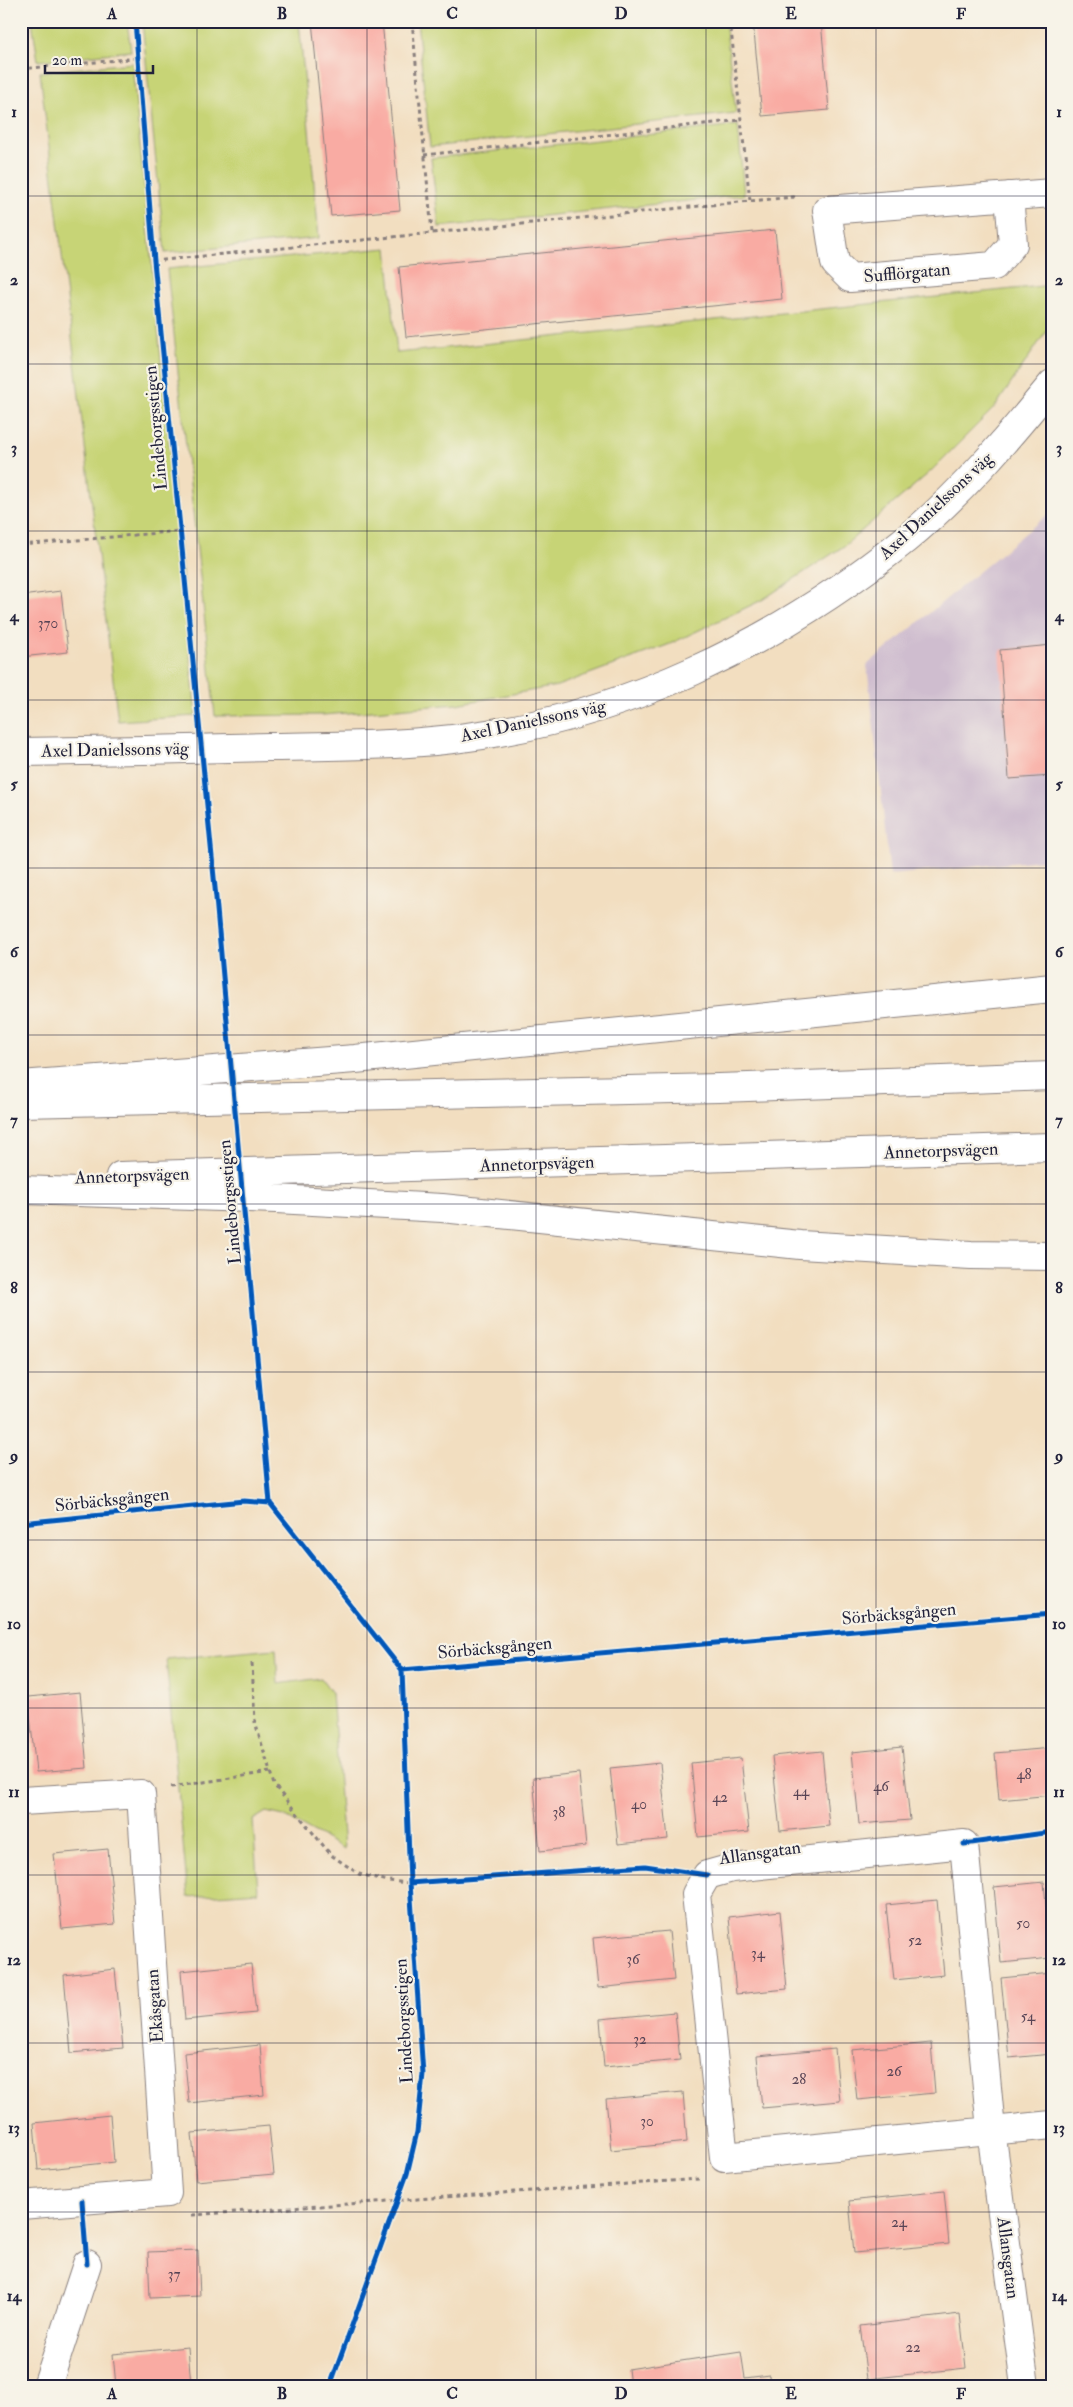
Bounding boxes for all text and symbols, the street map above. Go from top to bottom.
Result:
text: A [106,4,118,24]
text: B [277,4,287,24]
text: C [446,4,458,24]
text: D [614,4,628,24]
text: E [785,4,797,24]
text: F [956,4,966,24]
scale bar [45,42,152,74]
text: 20 m [52,51,82,70]
text: 1 [11,102,17,122]
text: 1 [1056,102,1062,122]
street label: Sufflörgatan [863,258,951,288]
text: 2 [10,270,18,290]
text: 2 [1055,270,1063,290]
street label: Lindeborgsstigen [139,365,173,491]
text: 3 [11,438,17,458]
text: 3 [1056,438,1062,458]
street label: Axel Danielssons väg [873,446,999,565]
text: 4 [9,606,20,626]
text: 4 [1054,606,1065,626]
house number: 370 [38,614,58,633]
street label: Axel Danielssons väg [457,694,609,748]
street label: Axel Danielssons väg [40,737,190,763]
text: 5 [10,774,18,794]
text: 5 [1055,774,1063,794]
text: 6 [10,942,20,962]
text: 6 [1055,942,1065,962]
text: 7 [10,1110,18,1130]
text: 7 [1055,1110,1063,1130]
street label: Annetorpsvägen [882,1138,999,1165]
street label: Lindeborgsstigen [213,1139,247,1265]
street label: Annetorpsvägen [478,1151,595,1178]
street label: Annetorpsvägen [73,1163,190,1190]
text: 8 [10,1278,18,1298]
text: 8 [1055,1278,1063,1298]
text: 9 [8,1446,18,1466]
text: 9 [1053,1446,1063,1466]
street label: Sörbäcksgången [54,1483,170,1517]
street label: Sörbäcksgången [841,1598,957,1630]
text: 10 [7,1614,21,1634]
text: 10 [1052,1614,1066,1634]
street label: Sörbäcksgången [437,1632,553,1664]
house number: 48 [1016,1765,1032,1784]
house number: 46 [873,1777,890,1796]
text: 11 [8,1782,20,1802]
house number: 44 [793,1782,810,1801]
text: 11 [1053,1782,1065,1802]
house number: 42 [712,1788,728,1807]
house number: 40 [631,1795,647,1814]
house number: 38 [553,1803,565,1822]
street label: Allansgatan [717,1836,802,1870]
house number: 50 [1016,1914,1030,1933]
house number: 52 [908,1931,922,1950]
house number: 34 [751,1944,766,1963]
text: 12 [7,1950,21,1970]
house number: 36 [626,1950,641,1969]
text: 12 [1052,1950,1066,1970]
street label: Lindeborgsstigen [389,1958,419,2084]
street label: Ekåsgatan [141,1968,169,2044]
house number: 54 [1021,2007,1036,2026]
house number: 32 [633,2030,647,2049]
house number: 26 [886,2062,903,2081]
house number: 28 [792,2070,806,2089]
house number: 30 [640,2112,654,2131]
text: 13 [8,2118,20,2138]
text: 13 [1053,2118,1065,2138]
house number: 24 [891,2213,908,2232]
street label: Allansgatan [991,2215,1024,2300]
house number: 37 [168,2265,180,2284]
text: 14 [7,2286,23,2306]
text: 14 [1052,2286,1068,2306]
house number: 22 [905,2338,921,2357]
text: A [106,2384,118,2404]
text: B [277,2384,287,2404]
text: C [446,2384,458,2404]
text: D [614,2384,628,2404]
text: E [785,2384,797,2404]
text: F [956,2384,966,2404]

